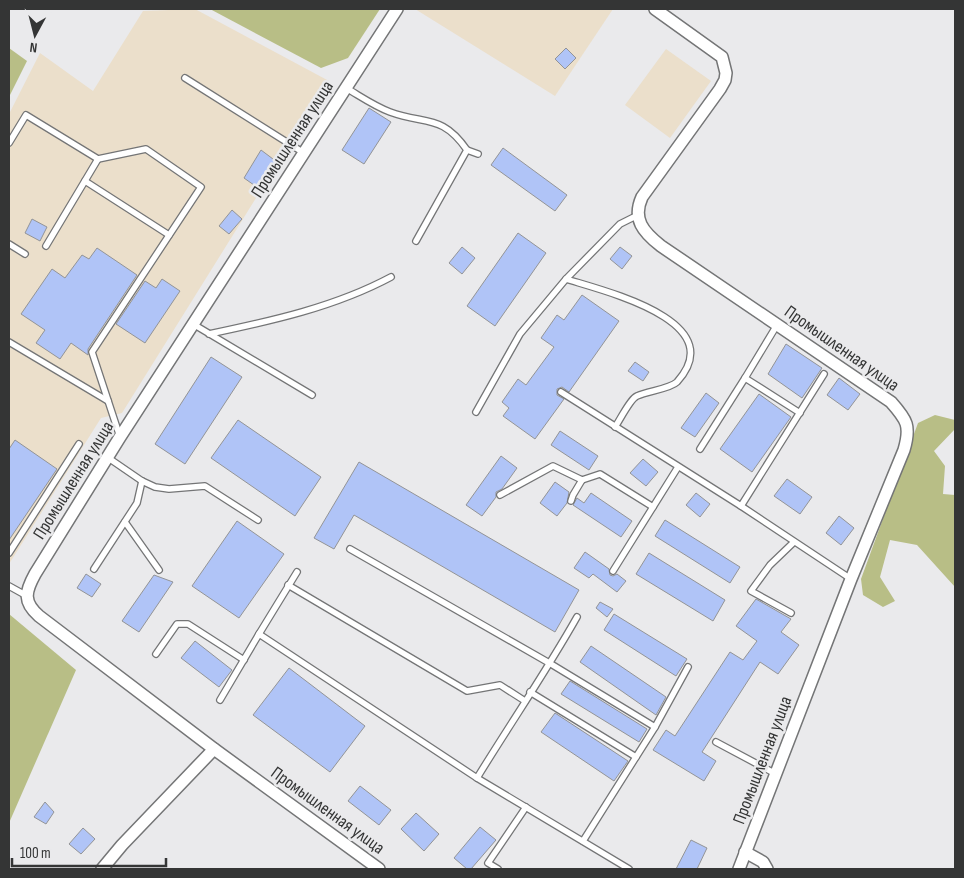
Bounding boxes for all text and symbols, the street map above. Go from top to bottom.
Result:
north arrow [10,10,60,60]
text: N [29,39,38,56]
street label: Промышленная улица [247,77,338,202]
street label: Промышленная улица [780,301,903,396]
street label: Промышленная улица [29,417,118,543]
street label: Промышленная улица [728,693,796,827]
street label: Промышленная улица [267,762,389,859]
scale bar [12,836,166,868]
text: 100 m [20,844,51,863]

